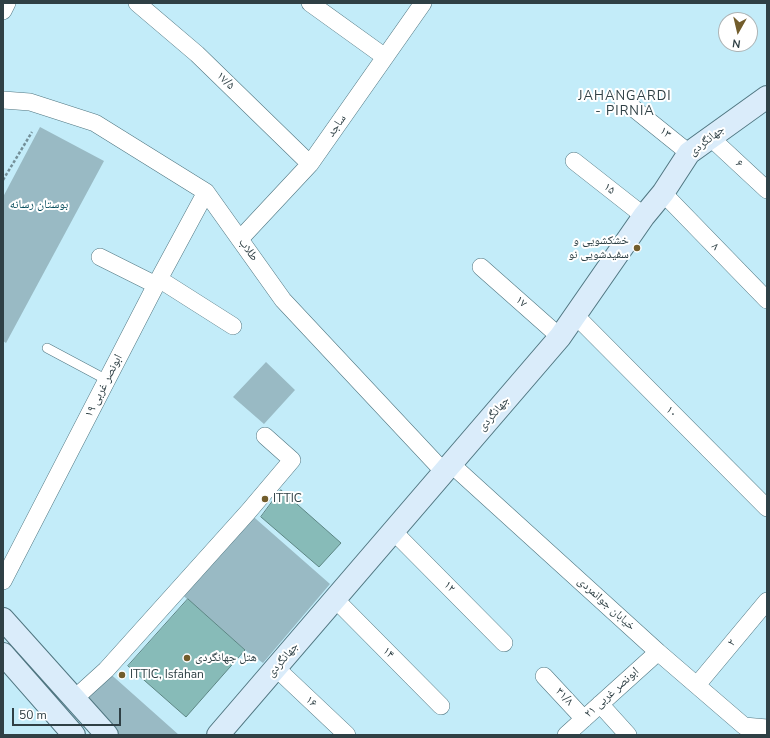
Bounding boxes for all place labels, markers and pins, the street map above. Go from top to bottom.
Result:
place label: خشکشویی و سفیدشویی نو [569,234,629,262]
marker: خشکشویی و سفیدشویی نو [632,243,642,253]
place label: ITTIC [273,492,302,506]
marker: ITTIC [260,494,270,504]
place label: هتل جهانگردی [195,651,257,665]
marker: هتل جهانگردی [182,653,192,663]
place label: ITTIC, Isfahan [130,668,204,682]
marker: ITTIC, Isfahan [117,670,127,680]

